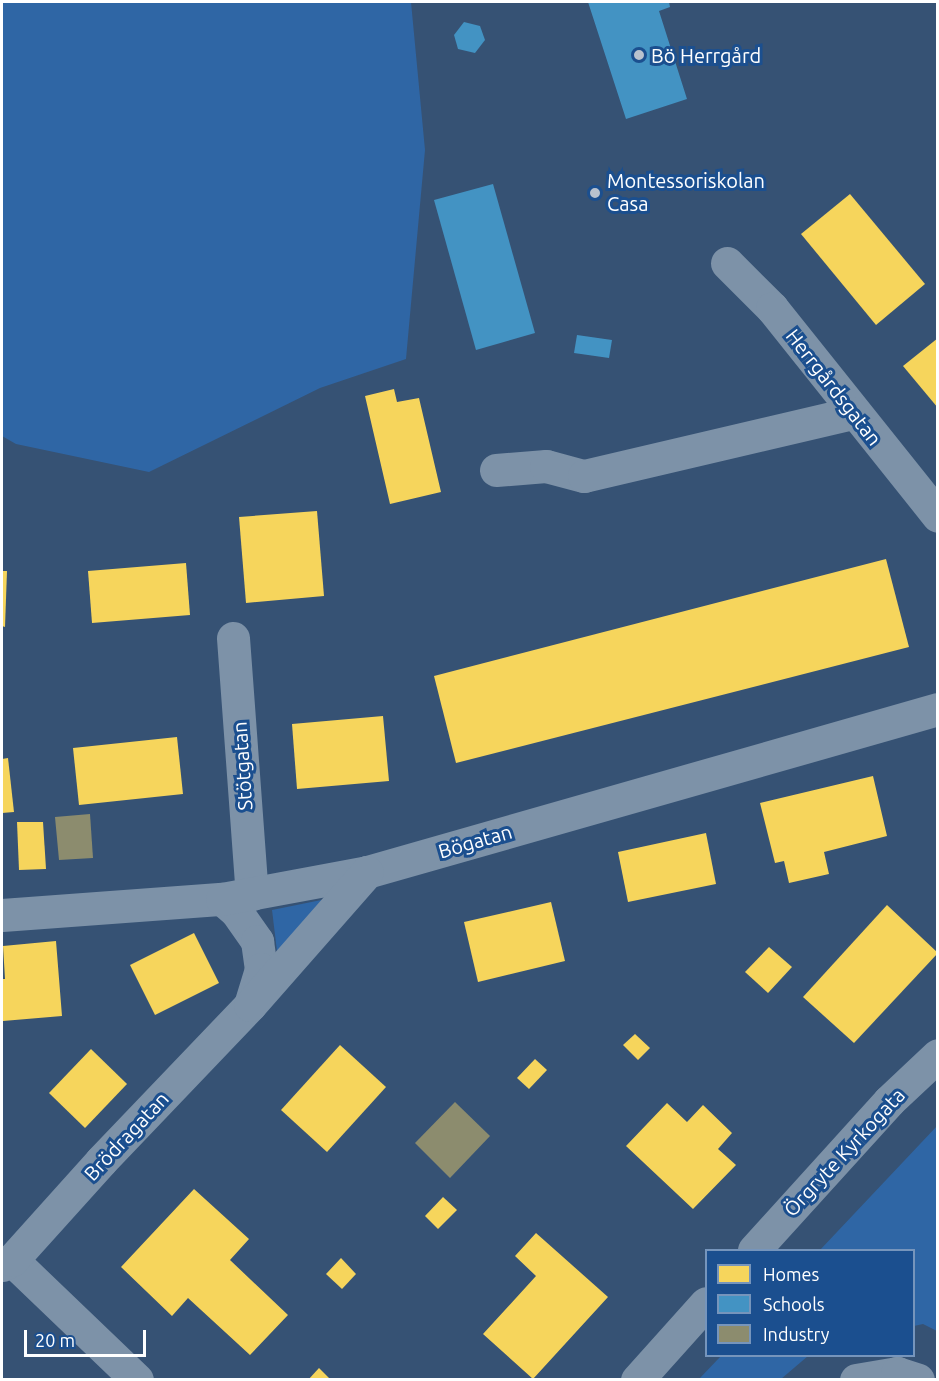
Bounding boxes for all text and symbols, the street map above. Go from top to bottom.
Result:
place label: Bö Herrgård [651,43,761,67]
marker: Bö Herrgård [632,48,646,62]
place label: Montessoriskolan Casa [607,169,765,216]
marker: Montessoriskolan Casa [588,186,602,200]
street label: Herrgårdsgatan [781,324,887,450]
street label: Stötgatan [227,721,257,811]
street label: Bögatan [435,819,515,863]
street label: Örgryte Kyrkogata [779,1083,909,1221]
street label: Brödragatan [79,1087,173,1185]
legend [705,1249,915,1357]
text: Homes [763,1264,819,1284]
text: Schools [763,1294,825,1314]
scale bar [27,1318,148,1356]
text: Industry [763,1324,829,1344]
text: 20 m [35,1330,75,1350]

